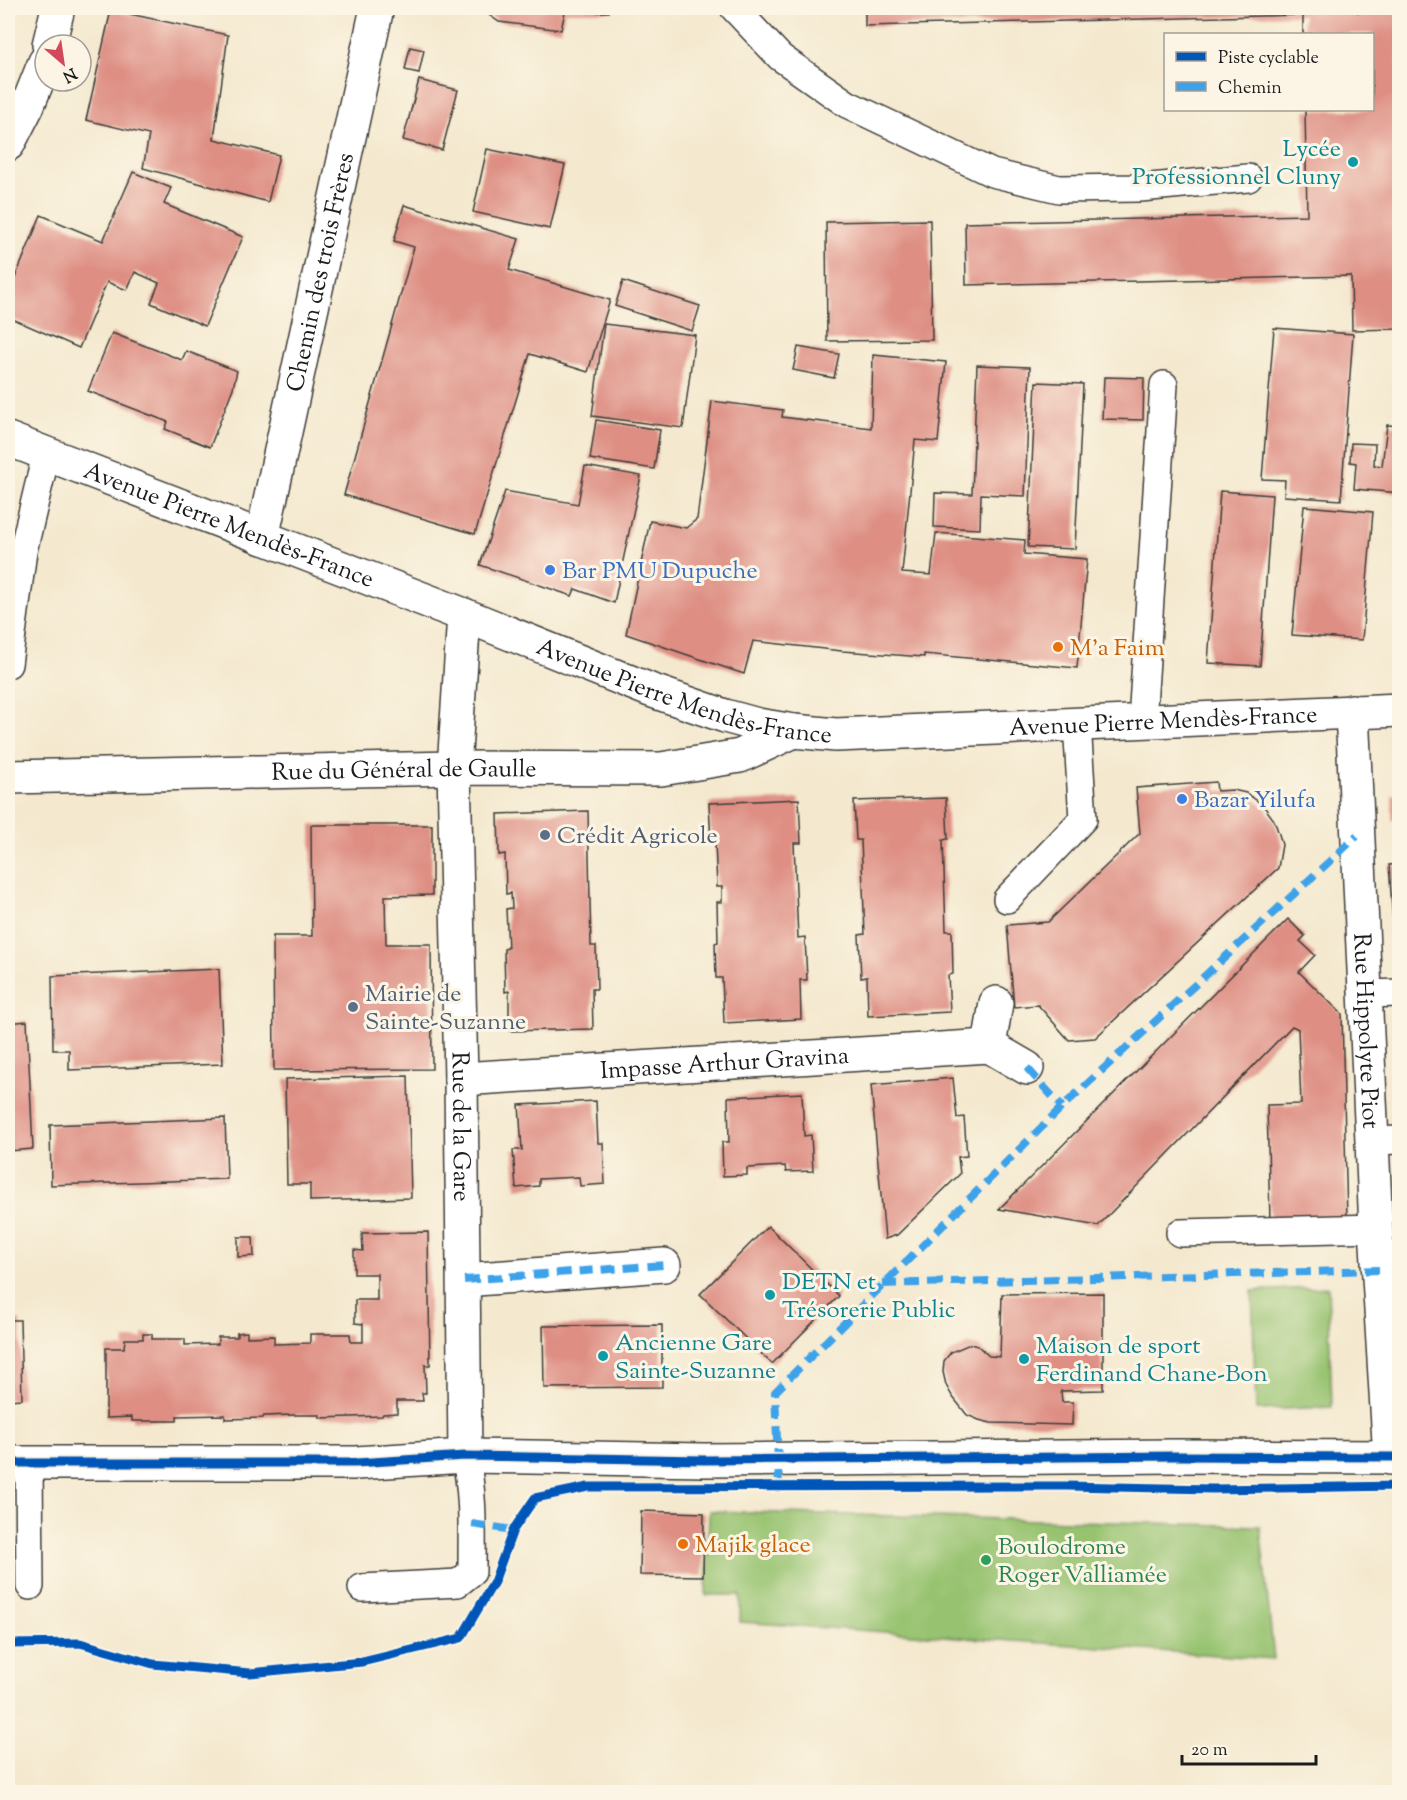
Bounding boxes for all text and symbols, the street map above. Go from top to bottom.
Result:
north arrow [33,33,93,93]
legend [1164,33,1374,111]
text: Piste cyclable [1218,46,1319,72]
text: N [58,61,80,87]
text: Chemin [1218,76,1282,102]
place label: Lycée Professionnel Cluny [1132,133,1341,195]
street label: Chemin des trois Frères [279,150,364,395]
marker: Lycée Professionnel Cluny [1346,155,1360,169]
street label: Avenue Pierre Mendès-France [78,455,379,598]
place label: Bar PMU Dupuche [562,555,758,589]
marker: Bar PMU Dupuche [543,563,557,577]
street label: Avenue Pierre Mendès-France [531,631,833,754]
place label: M'a Faim [1070,632,1165,666]
marker: M'a Faim [1051,640,1065,654]
street label: Avenue Pierre Mendès-France [1008,699,1318,746]
street label: Rue du Général de Gaulle [271,753,537,791]
place label: Bazar Yilufa [1194,784,1316,818]
marker: Bazar Yilufa [1175,792,1189,806]
place label: Crédit Agricole [557,820,718,854]
marker: Crédit Agricole [538,828,552,842]
street label: Rue Hippolyte Piot [1343,932,1386,1129]
place label: Mairie de Sainte-Suzanne [365,978,526,1040]
marker: Mairie de Sainte-Suzanne [346,1000,360,1014]
street label: Impasse Arthur Gravina [599,1040,850,1089]
street label: Rue de la Gare [441,1051,477,1202]
place label: DETN et Trésorerie Public [782,1266,956,1328]
marker: DETN et Trésorerie Public [763,1288,777,1302]
place label: Ancienne Gare Sainte-Suzanne [615,1327,776,1389]
place label: Maison de sport Ferdinand Chane-Bon [1036,1330,1268,1392]
marker: Ancienne Gare Sainte-Suzanne [596,1349,610,1363]
marker: Maison de sport Ferdinand Chane-Bon [1017,1352,1031,1366]
place label: Majik glace [695,1529,811,1563]
place label: Boulodrome Roger Valliamée [998,1531,1167,1593]
marker: Majik glace [676,1537,690,1551]
marker: Boulodrome Roger Valliamée [979,1553,993,1567]
scale bar [1182,1728,1316,1766]
text: 20 m [1191,1738,1228,1764]

